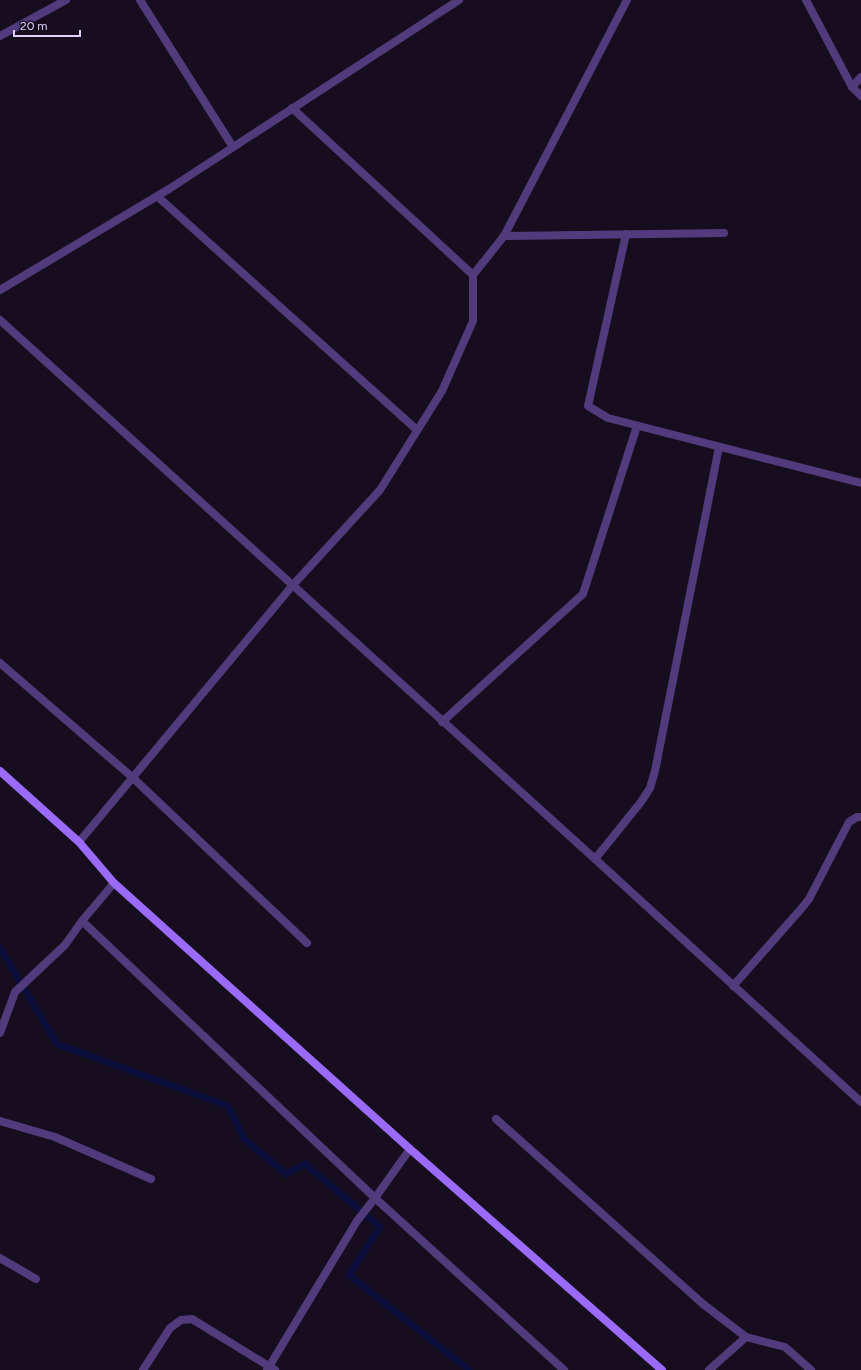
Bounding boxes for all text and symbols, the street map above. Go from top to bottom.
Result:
scale bar [14,12,80,38]
text: 20 m [20,19,48,33]

